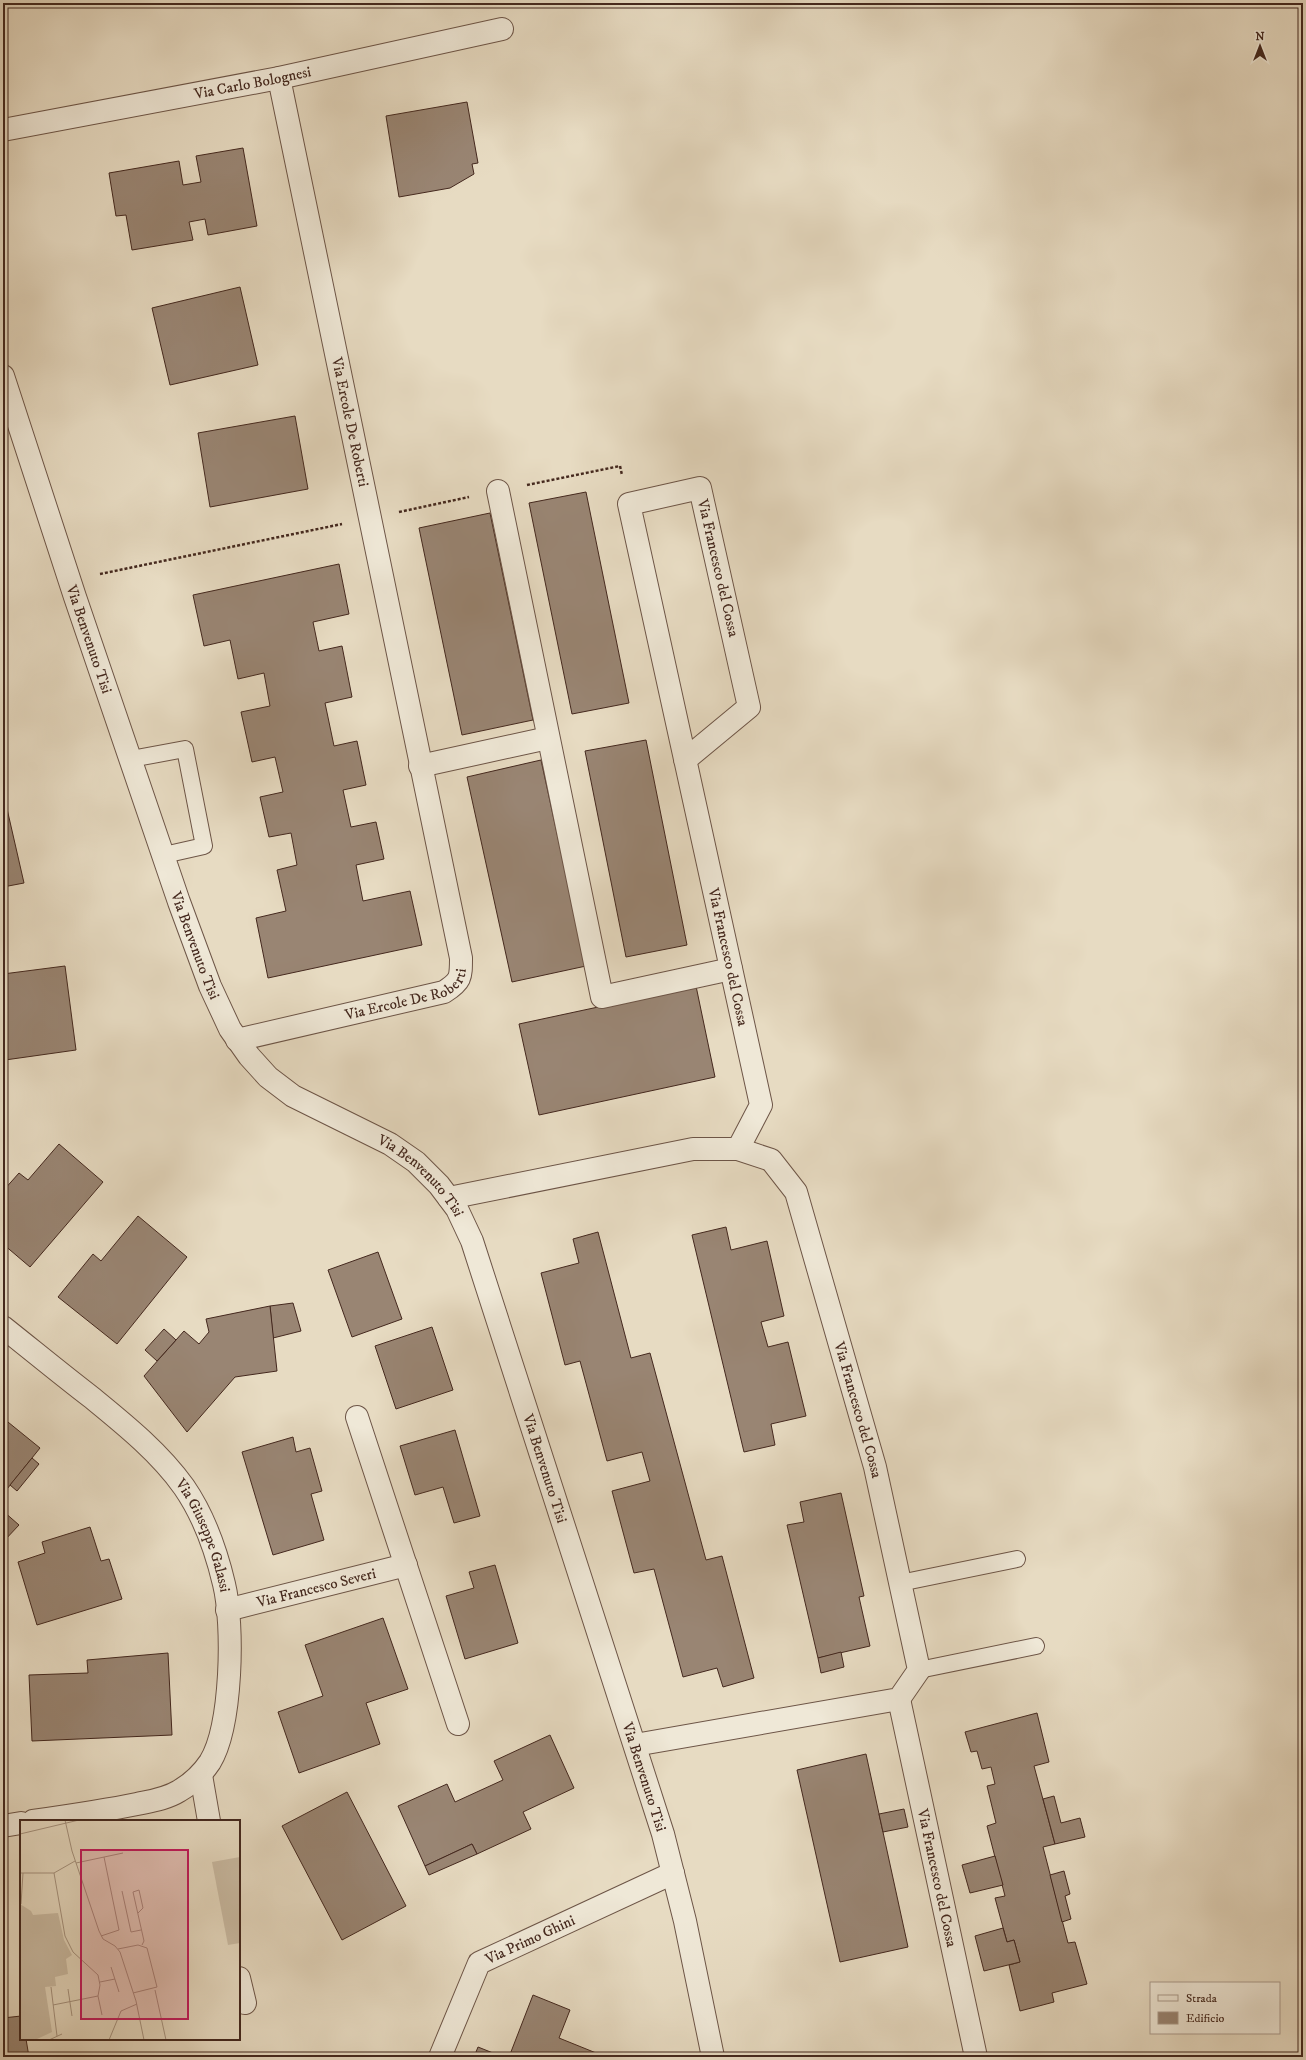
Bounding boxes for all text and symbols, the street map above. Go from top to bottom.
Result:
north arrow [1240,26,1280,66]
text: N [1255,30,1265,44]
street label: Via Carlo Bolognesi [192,62,313,103]
street label: Via Ercole De Roberti [327,355,373,489]
street label: Via Francesco del Cossa [693,496,743,639]
street label: Via Benvenuto Tisi [62,581,117,696]
street label: Via Francesco del Cossa [704,885,753,1028]
street label: Via Benvenuto Tisi [166,888,224,1002]
street label: Via Ercole De Roberti [342,968,470,1024]
street label: Via Benvenuto Tisi [374,1130,469,1220]
street label: Via Francesco del Cossa [830,1339,887,1480]
street label: Via Benvenuto Tisi [518,1410,572,1525]
street label: Via Giuseppe Galassi [171,1474,235,1594]
street label: Via Francesco Severi [254,1563,378,1612]
street label: Via Benvenuto Tisi [618,1719,671,1834]
street label: Via Francesco del Cossa [913,1806,962,1949]
inset map [20,1820,240,2040]
street label: Via Primo Ghini [481,1910,578,1969]
legend [1150,1982,1280,2034]
text: Strada [1186,1991,1218,2006]
text: Edificio [1186,2011,1225,2026]

